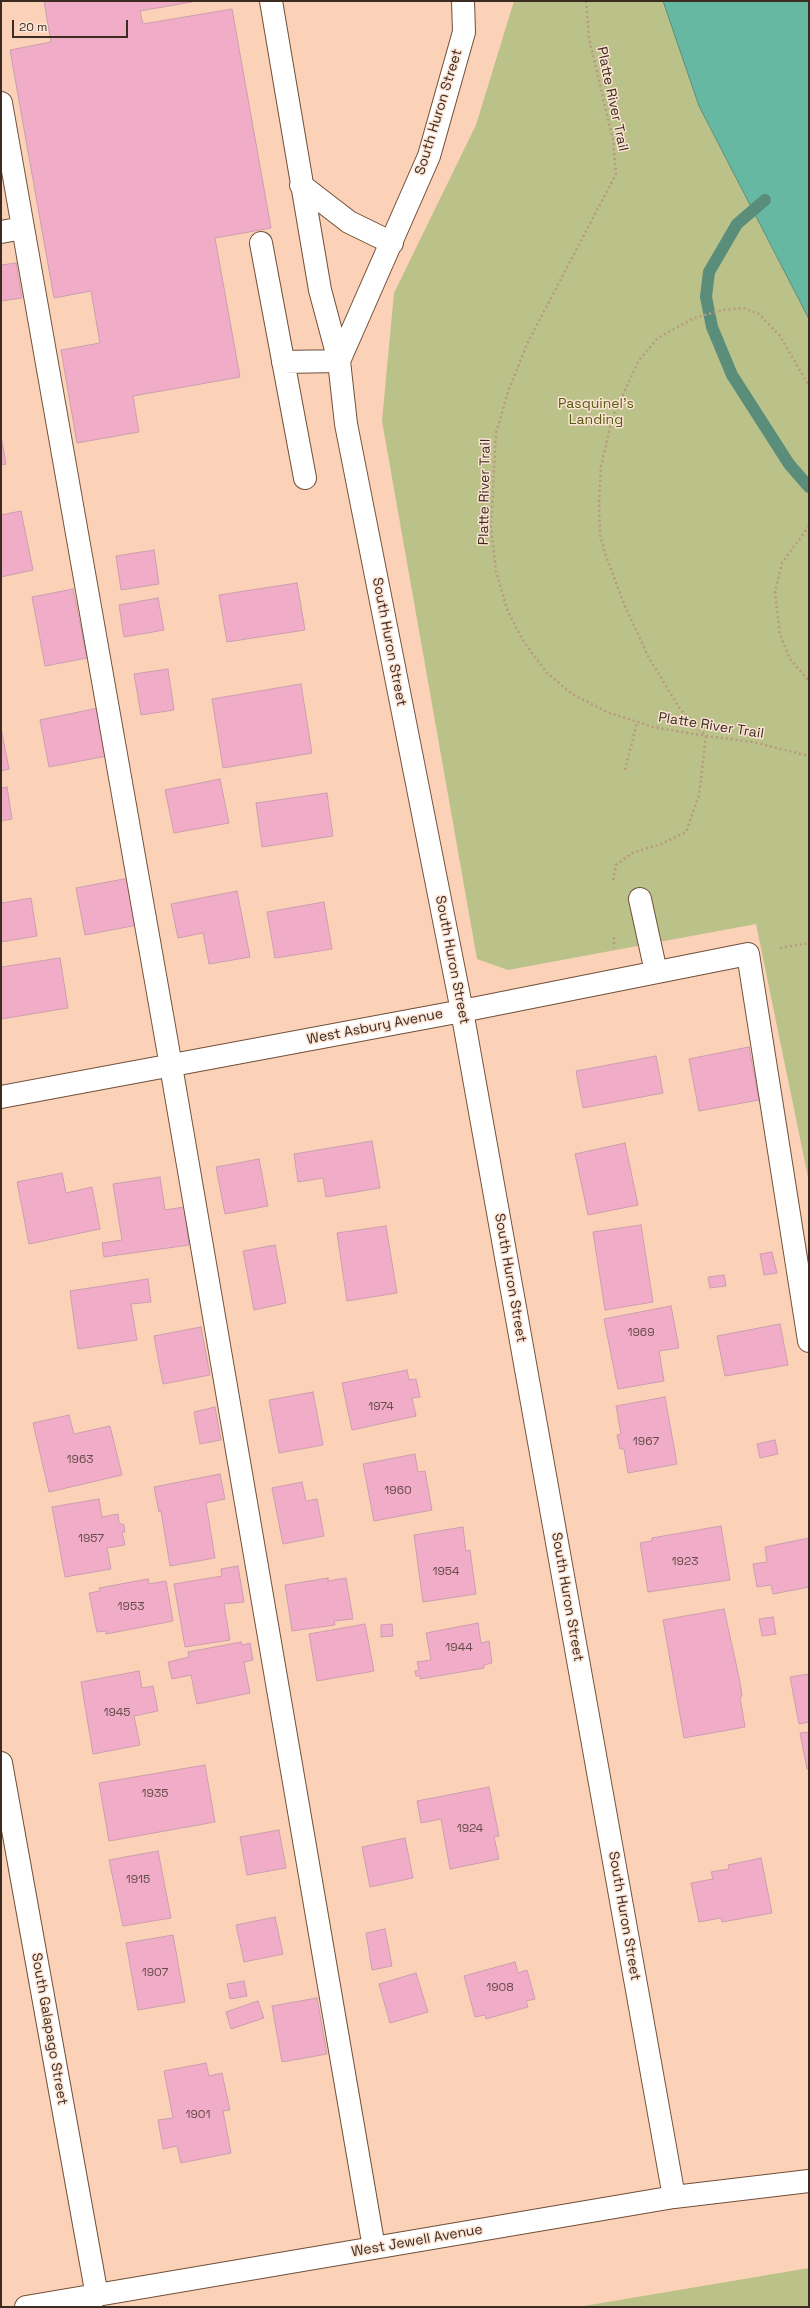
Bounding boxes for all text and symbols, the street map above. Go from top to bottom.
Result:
scale bar [14,12,130,38]
text: 20 m [19,19,47,35]
street label: Platte River Trail [593,45,631,153]
street label: South Huron Street [412,47,466,177]
park label: Pasquinel's Landing [558,396,634,428]
street label: Platte River Trail [476,439,494,545]
street label: South Huron Street [368,576,410,708]
street label: Platte River Trail [657,709,765,743]
street label: South Huron Street [431,894,473,1026]
street label: West Asbury Avenue [306,1006,444,1048]
street label: South Huron Street [490,1212,530,1344]
house number: 1969 [627,1326,655,1340]
house number: 1974 [368,1400,394,1414]
house number: 1967 [633,1435,659,1449]
house number: 1963 [67,1453,93,1467]
house number: 1960 [384,1484,412,1498]
street label: South Huron Street [547,1531,587,1663]
house number: 1957 [78,1532,104,1546]
house number: 1923 [672,1555,698,1569]
house number: 1954 [432,1565,460,1579]
house number: 1953 [118,1600,144,1614]
house number: 1944 [445,1641,473,1655]
house number: 1945 [103,1706,131,1720]
house number: 1935 [142,1787,168,1801]
house number: 1924 [457,1822,483,1836]
street label: South Huron Street [604,1850,644,1982]
house number: 1915 [126,1873,150,1887]
street label: South Galapago Street [27,1952,71,2106]
house number: 1907 [142,1966,168,1980]
house number: 1908 [486,1981,514,1995]
house number: 1901 [185,2108,211,2122]
street label: West Jewell Avenue [350,2221,484,2261]

